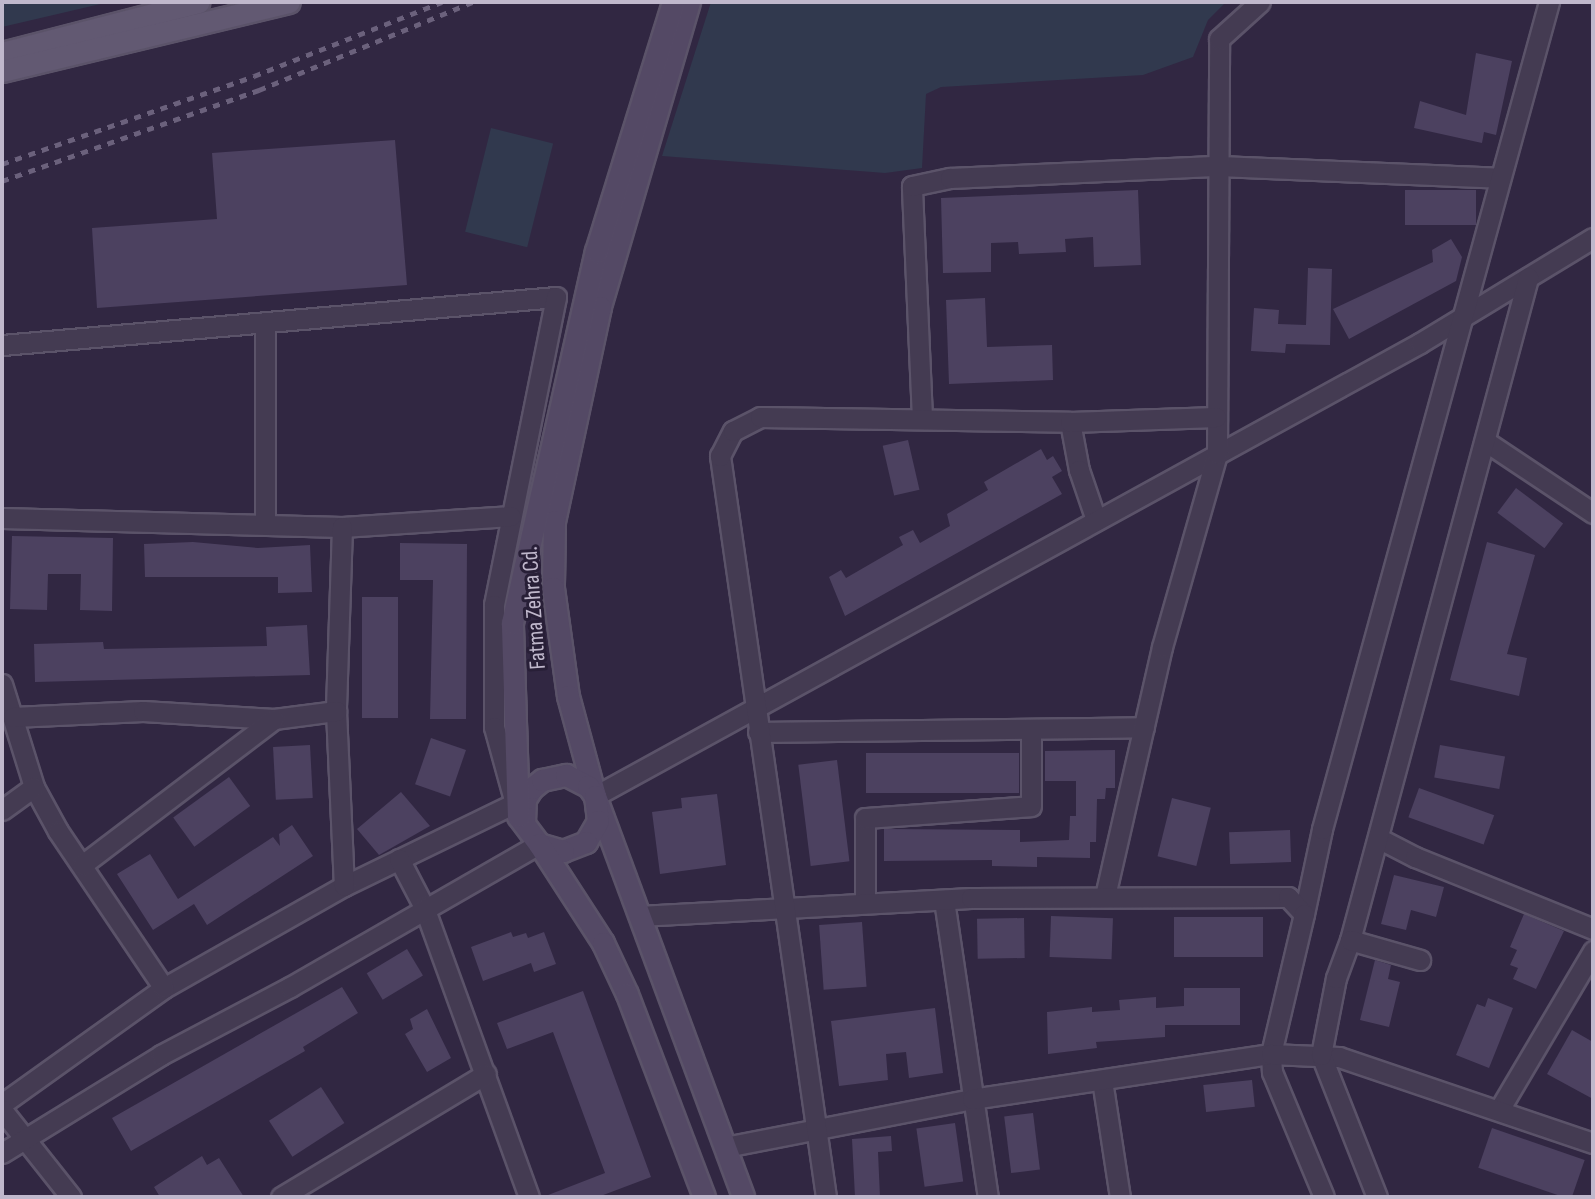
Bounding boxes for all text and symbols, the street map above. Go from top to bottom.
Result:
street label: Fatma Zehra Cd. [516,546,552,670]

